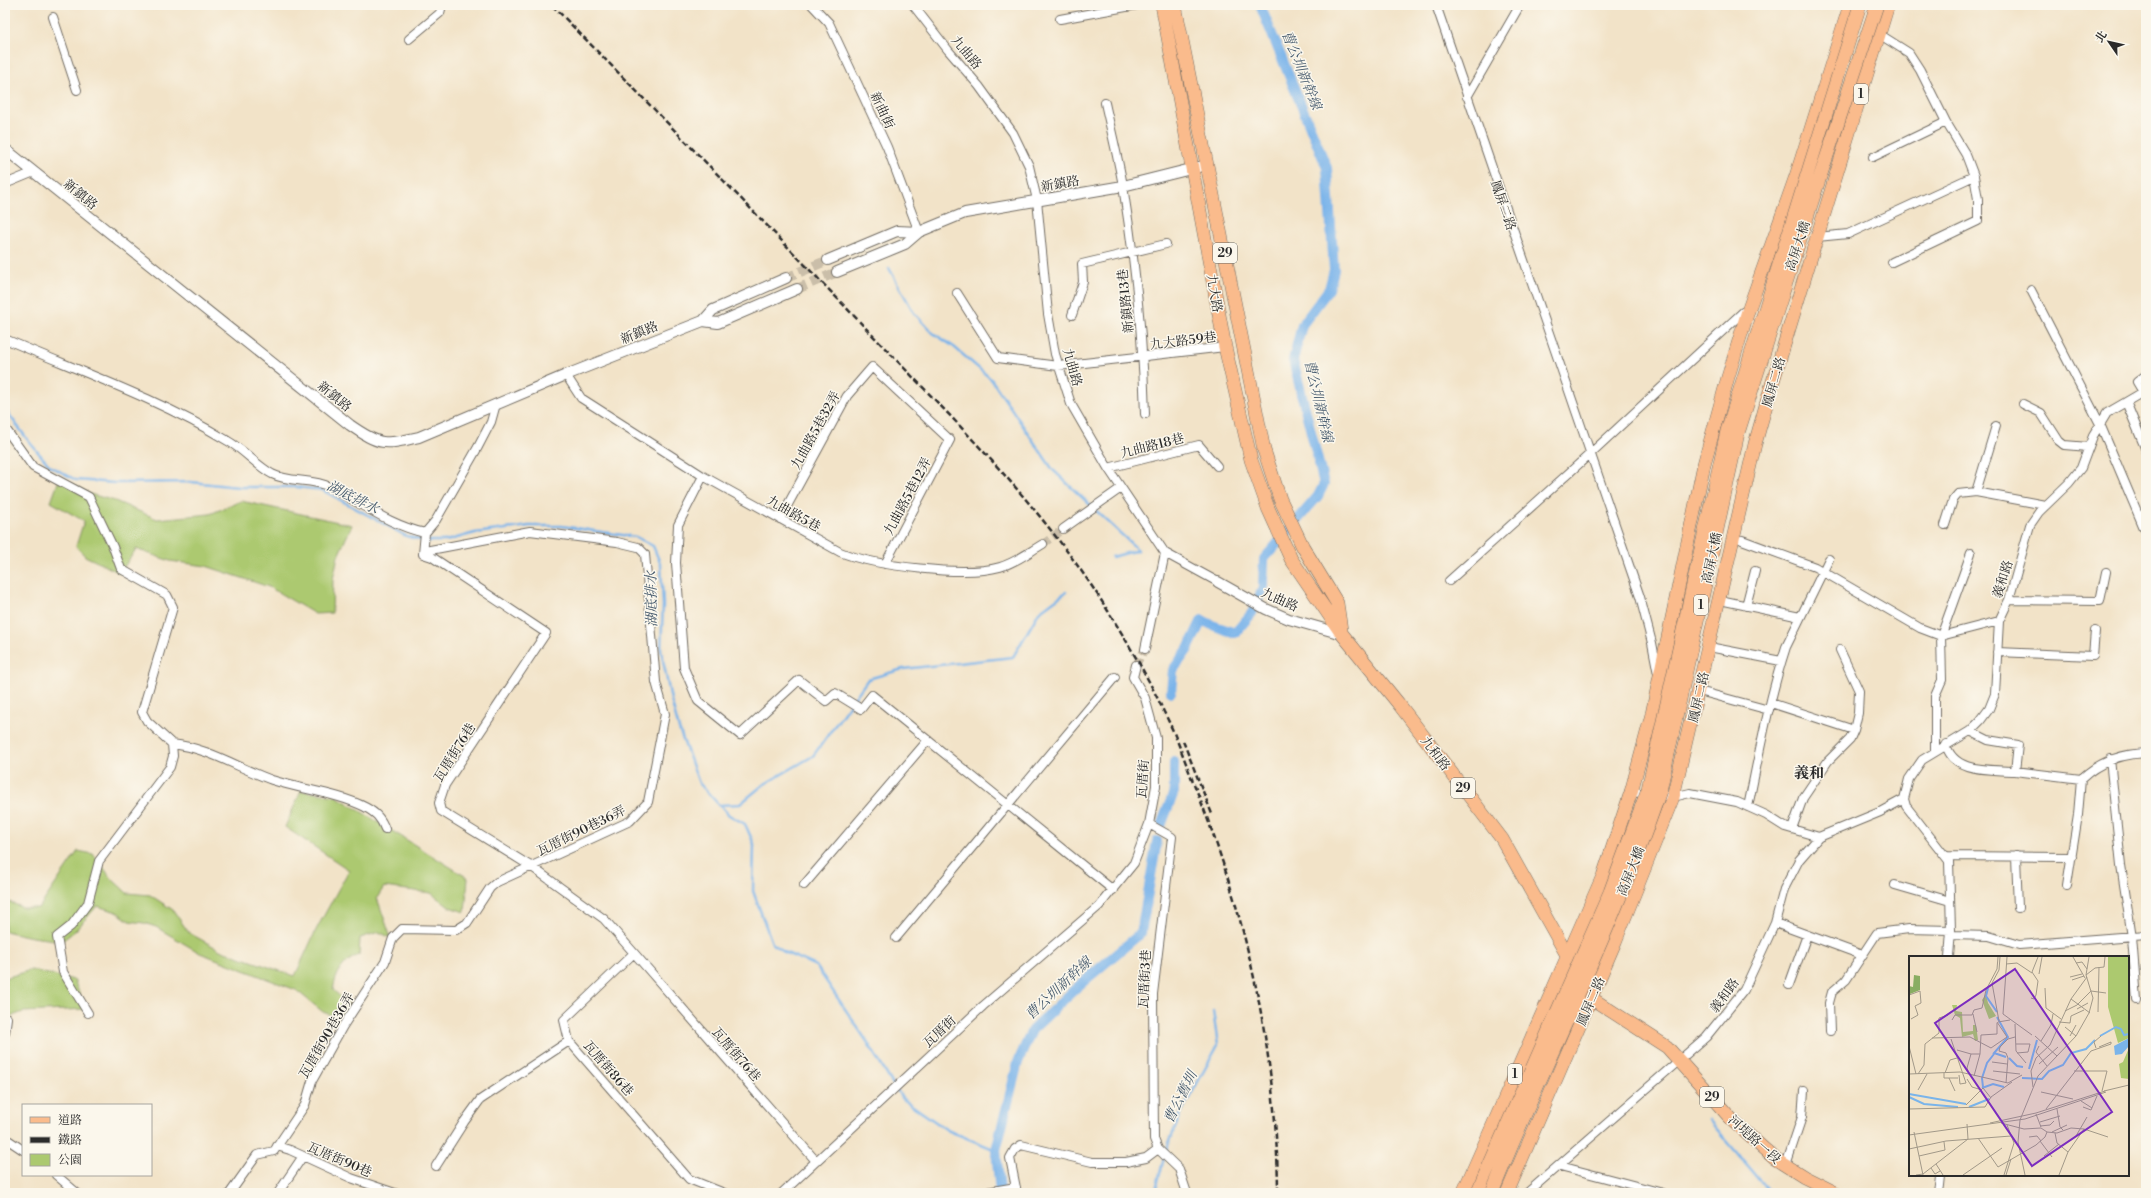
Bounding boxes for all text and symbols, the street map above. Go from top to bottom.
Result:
north arrow [2089,22,2129,62]
water label: 曹公圳新幹線 [1277,28,1326,115]
text: 北 [2093,28,2110,45]
street label: 九曲路 [948,33,985,73]
road number: 1 [1854,84,1868,104]
street label: 新曲街 [867,89,898,131]
street label: 新鎮路 [1040,173,1081,195]
street label: 新鎮路 [60,176,101,213]
street label: 鳳屏二路 [1487,178,1519,233]
street label: 高屏大橋 [1782,219,1814,274]
road number: 29 [1213,243,1237,263]
street label: 新鎮路13巷 [1115,268,1137,334]
street label: 九大路 [1203,273,1225,314]
street label: 新鎮路 [618,318,660,348]
street label: 九大路59巷 [1149,329,1217,353]
street label: 九曲路 [1059,346,1085,388]
street label: 鳳屏二路 [1759,355,1789,409]
water label: 曹公圳新幹線 [1300,358,1337,446]
street label: 新鎮路 [314,378,355,415]
street label: 九曲路5巷32弄 [788,389,844,472]
street label: 九曲路18巷 [1119,430,1186,462]
street label: 九曲路5巷12弄 [881,455,935,538]
water label: 湖底排水 [324,477,383,520]
street label: 九曲路5巷 [764,493,823,535]
street label: 高屏大橋 [1699,531,1725,585]
street label: 義和路 [1989,558,2017,600]
water label: 湖底排水 [642,569,661,627]
street label: 九曲路 [1259,585,1301,615]
road number: 1 [1694,595,1708,615]
street label: 鳳屏二路 [1685,670,1713,724]
street label: 瓦厝街76巷 [431,720,479,785]
street label: 九和路 [1417,733,1453,774]
street label: 瓦厝街 [1134,759,1152,799]
district label: 義和 [1794,764,1824,783]
road number: 29 [1451,778,1475,798]
street label: 瓦厝街90巷36弄 [535,803,628,859]
street label: 高屏大橋 [1614,844,1648,898]
street label: 瓦厝街3巷 [1135,949,1155,1009]
water label: 曹公圳新幹線 [1022,952,1097,1024]
inset map [1909,956,2129,1176]
street label: 鳳屏二路 [1573,974,1608,1028]
street label: 義和路 [1707,975,1743,1016]
street label: 瓦厝街90巷36弄 [296,990,358,1081]
street label: 瓦厝街 [920,1013,959,1051]
street label: 瓦厝街76巷 [709,1024,764,1085]
street label: 瓦厝街86巷 [580,1038,637,1100]
road number: 1 [1508,1064,1522,1084]
water label: 曹公舊圳 [1160,1067,1203,1126]
road number: 29 [1700,1087,1724,1107]
legend [22,1104,152,1176]
street label: 河堤路一段 [1725,1112,1784,1167]
text: 道路 [58,1113,82,1128]
text: 鐵路 [58,1133,82,1148]
street label: 瓦厝街90巷 [305,1139,374,1181]
text: 公園 [58,1153,82,1168]

